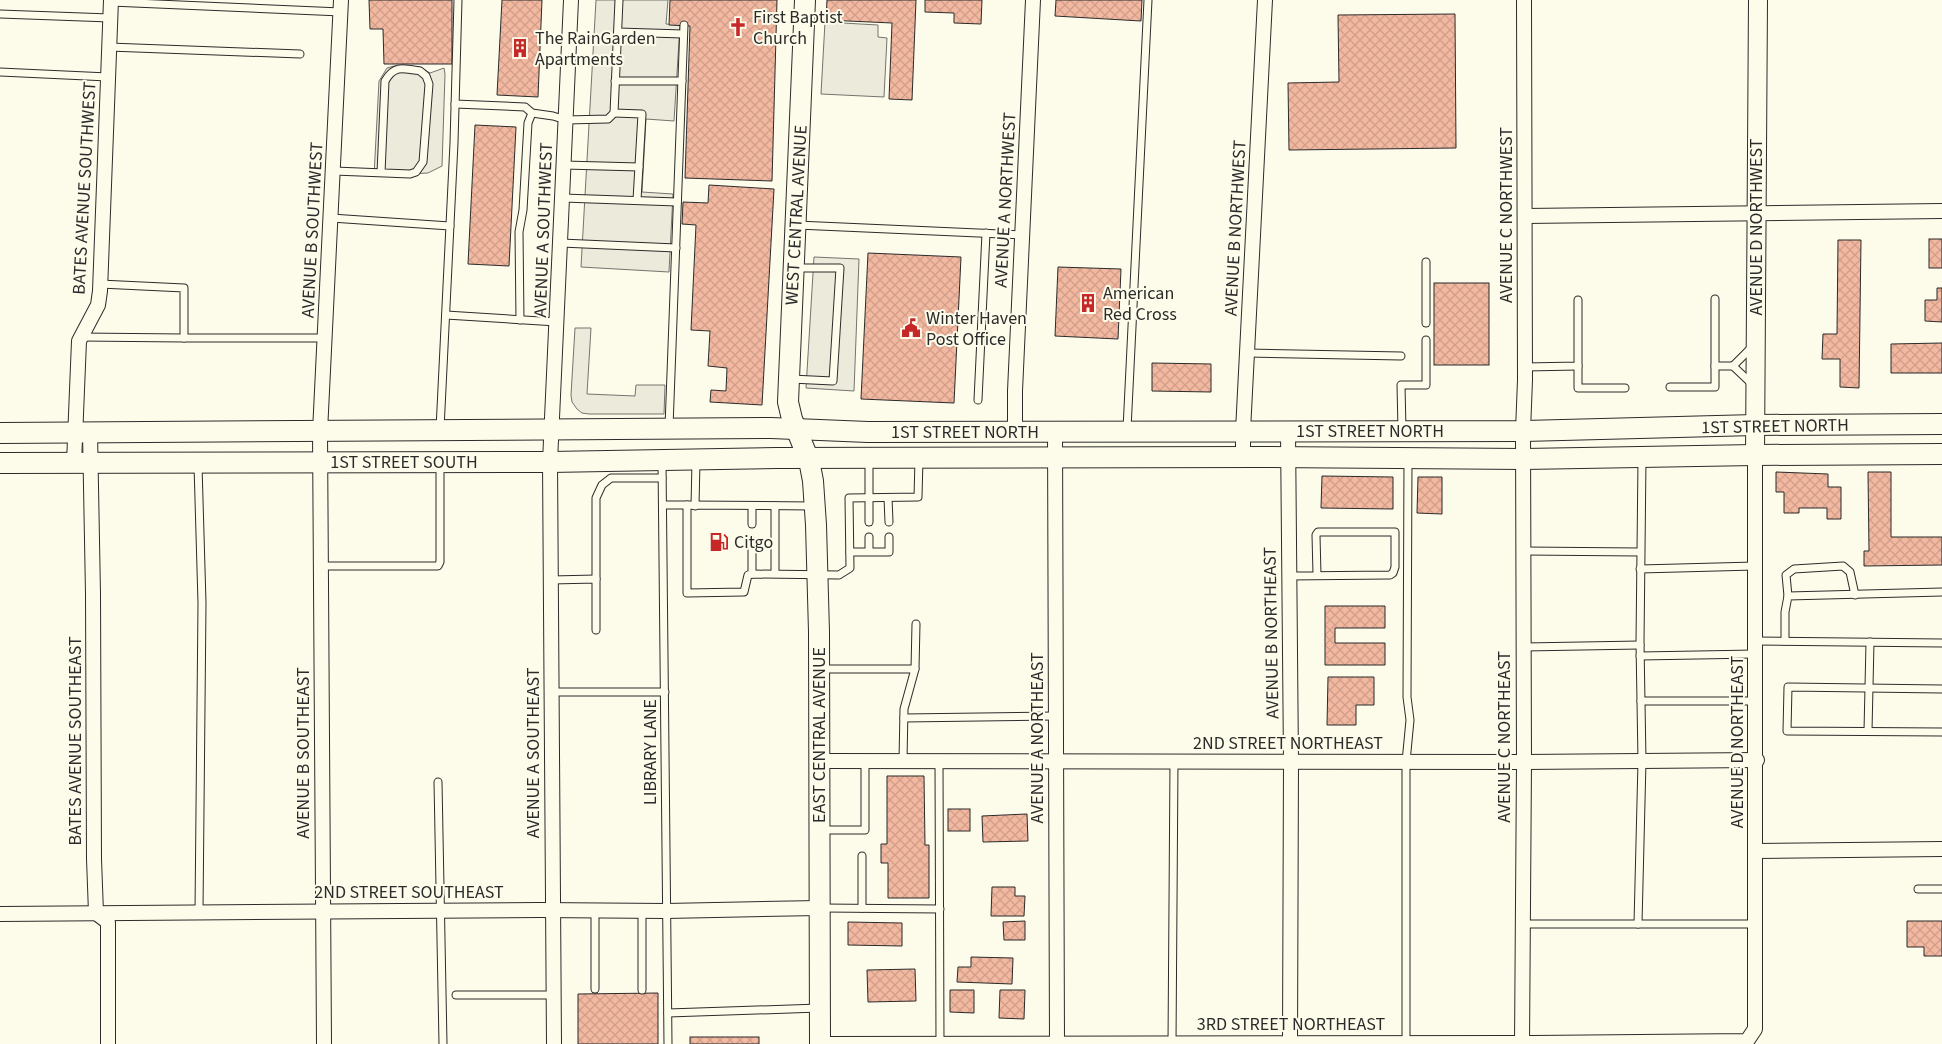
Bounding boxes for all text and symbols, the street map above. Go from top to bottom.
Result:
place label: First Baptist Church [753,5,842,51]
church icon: First Baptist Church [727,16,749,38]
place label: The RainGarden Apartments [535,26,656,72]
building icon: The RainGarden Apartments [509,37,531,59]
street label: BATES AVENUE SOUTHWEST [66,80,103,295]
street label: AVENUE A NORTHWEST [988,111,1023,288]
street label: WEST CENTRAL AVENUE [779,124,814,306]
street label: AVENUE C NORTHWEST [1494,127,1519,303]
street label: AVENUE D NORTHWEST [1744,138,1769,315]
street label: AVENUE B NORTHWEST [1218,139,1253,317]
street label: AVENUE B SOUTHWEST [295,141,330,319]
street label: AVENUE A SOUTHWEST [528,142,559,318]
place label: American Red Cross [1103,281,1177,327]
building icon: American Red Cross [1077,292,1099,314]
place label: Winter Haven Post Office [926,306,1027,352]
public building icon: Winter Haven Post Office [900,317,922,339]
street label: 1ST STREET NORTH [1701,413,1849,440]
street label: 1ST STREET NORTH [1296,419,1444,444]
street label: 1ST STREET NORTH [891,420,1039,445]
street label: 1ST STREET SOUTH [330,450,478,475]
place label: Citgo [734,530,773,555]
fuel station icon: Citgo [708,531,730,553]
street label: AVENUE B NORTHEAST [1257,546,1285,719]
street label: BATES AVENUE SOUTHEAST [63,636,88,846]
street label: EAST CENTRAL AVENUE [807,647,832,823]
street label: AVENUE C NORTHEAST [1492,651,1517,823]
street label: AVENUE A NORTHEAST [1025,652,1050,824]
street label: AVENUE D NORTHEAST [1725,655,1750,828]
street label: AVENUE B SOUTHEAST [291,667,316,839]
street label: AVENUE A SOUTHEAST [521,667,546,838]
street label: LIBRARY LANE [638,699,663,805]
street label: 2ND STREET NORTHEAST [1193,731,1383,756]
street label: 2ND STREET SOUTHEAST [314,880,504,905]
street label: 3RD STREET NORTHEAST [1197,1012,1386,1037]

